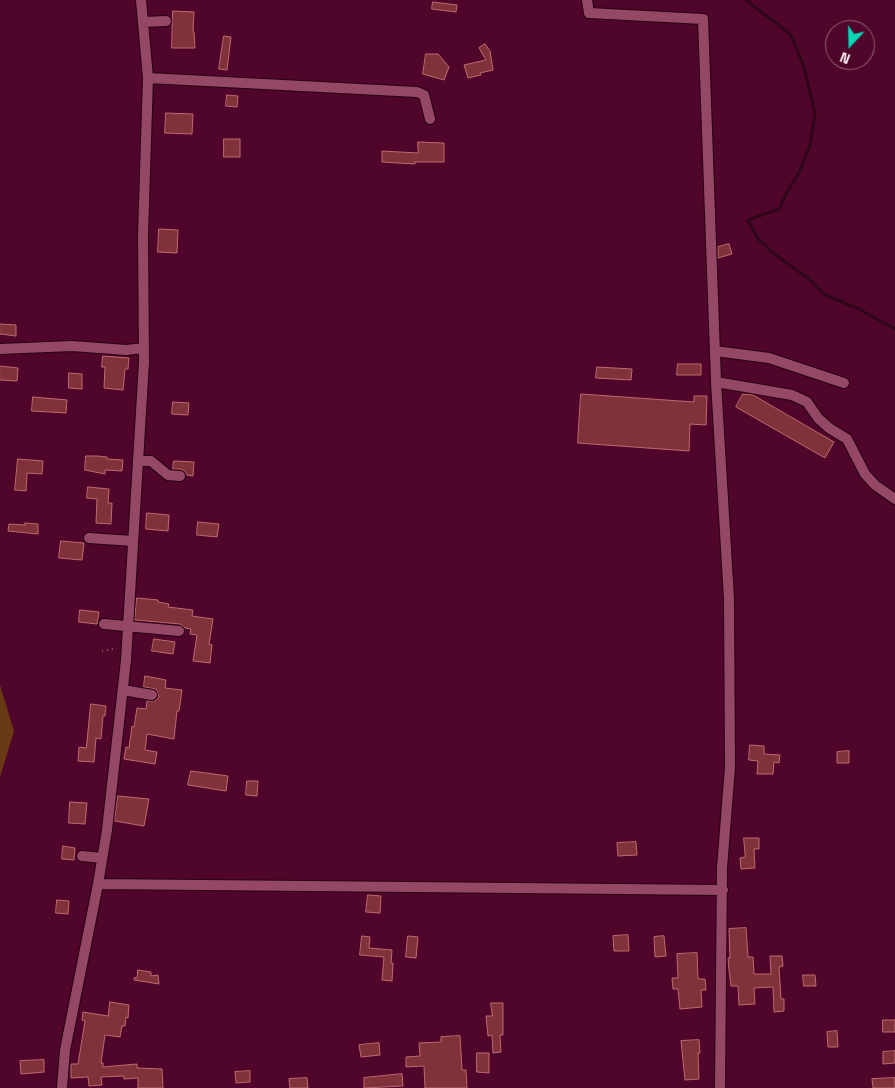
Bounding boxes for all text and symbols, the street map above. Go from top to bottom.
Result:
north arrow [825,20,875,70]
text: N [837,48,853,68]

